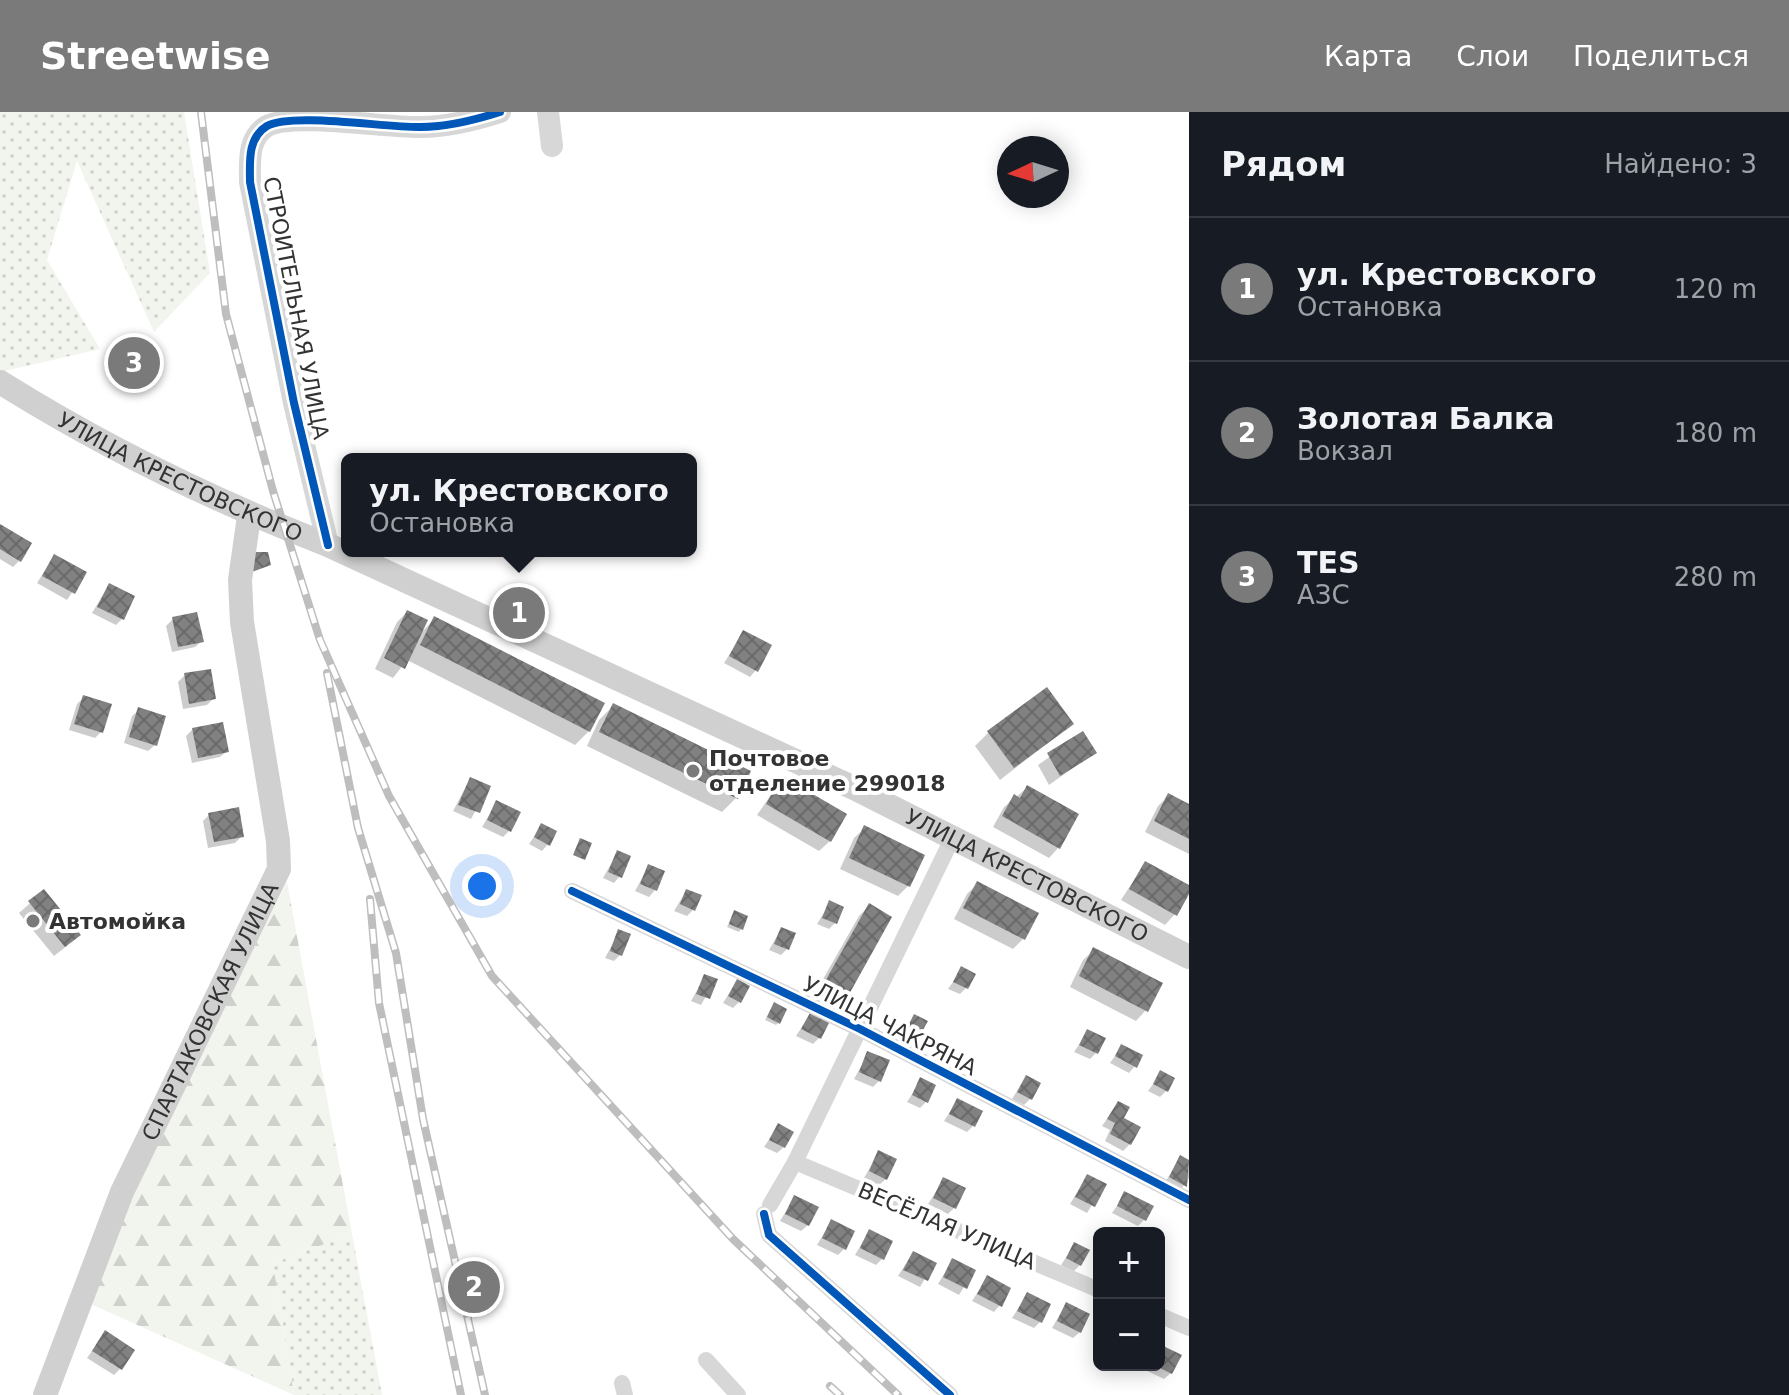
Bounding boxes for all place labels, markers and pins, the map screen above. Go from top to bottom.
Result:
pin: 3 [108,333,160,393]
pin: 1 [493,583,545,643]
place label: Почтовое отделение 299018 [709,746,946,796]
marker: Почтовое отделение 299018 [684,762,702,780]
place label: Автомойка [49,909,186,934]
marker: Автомойка [24,912,42,930]
pin: 2 [448,1257,500,1317]

